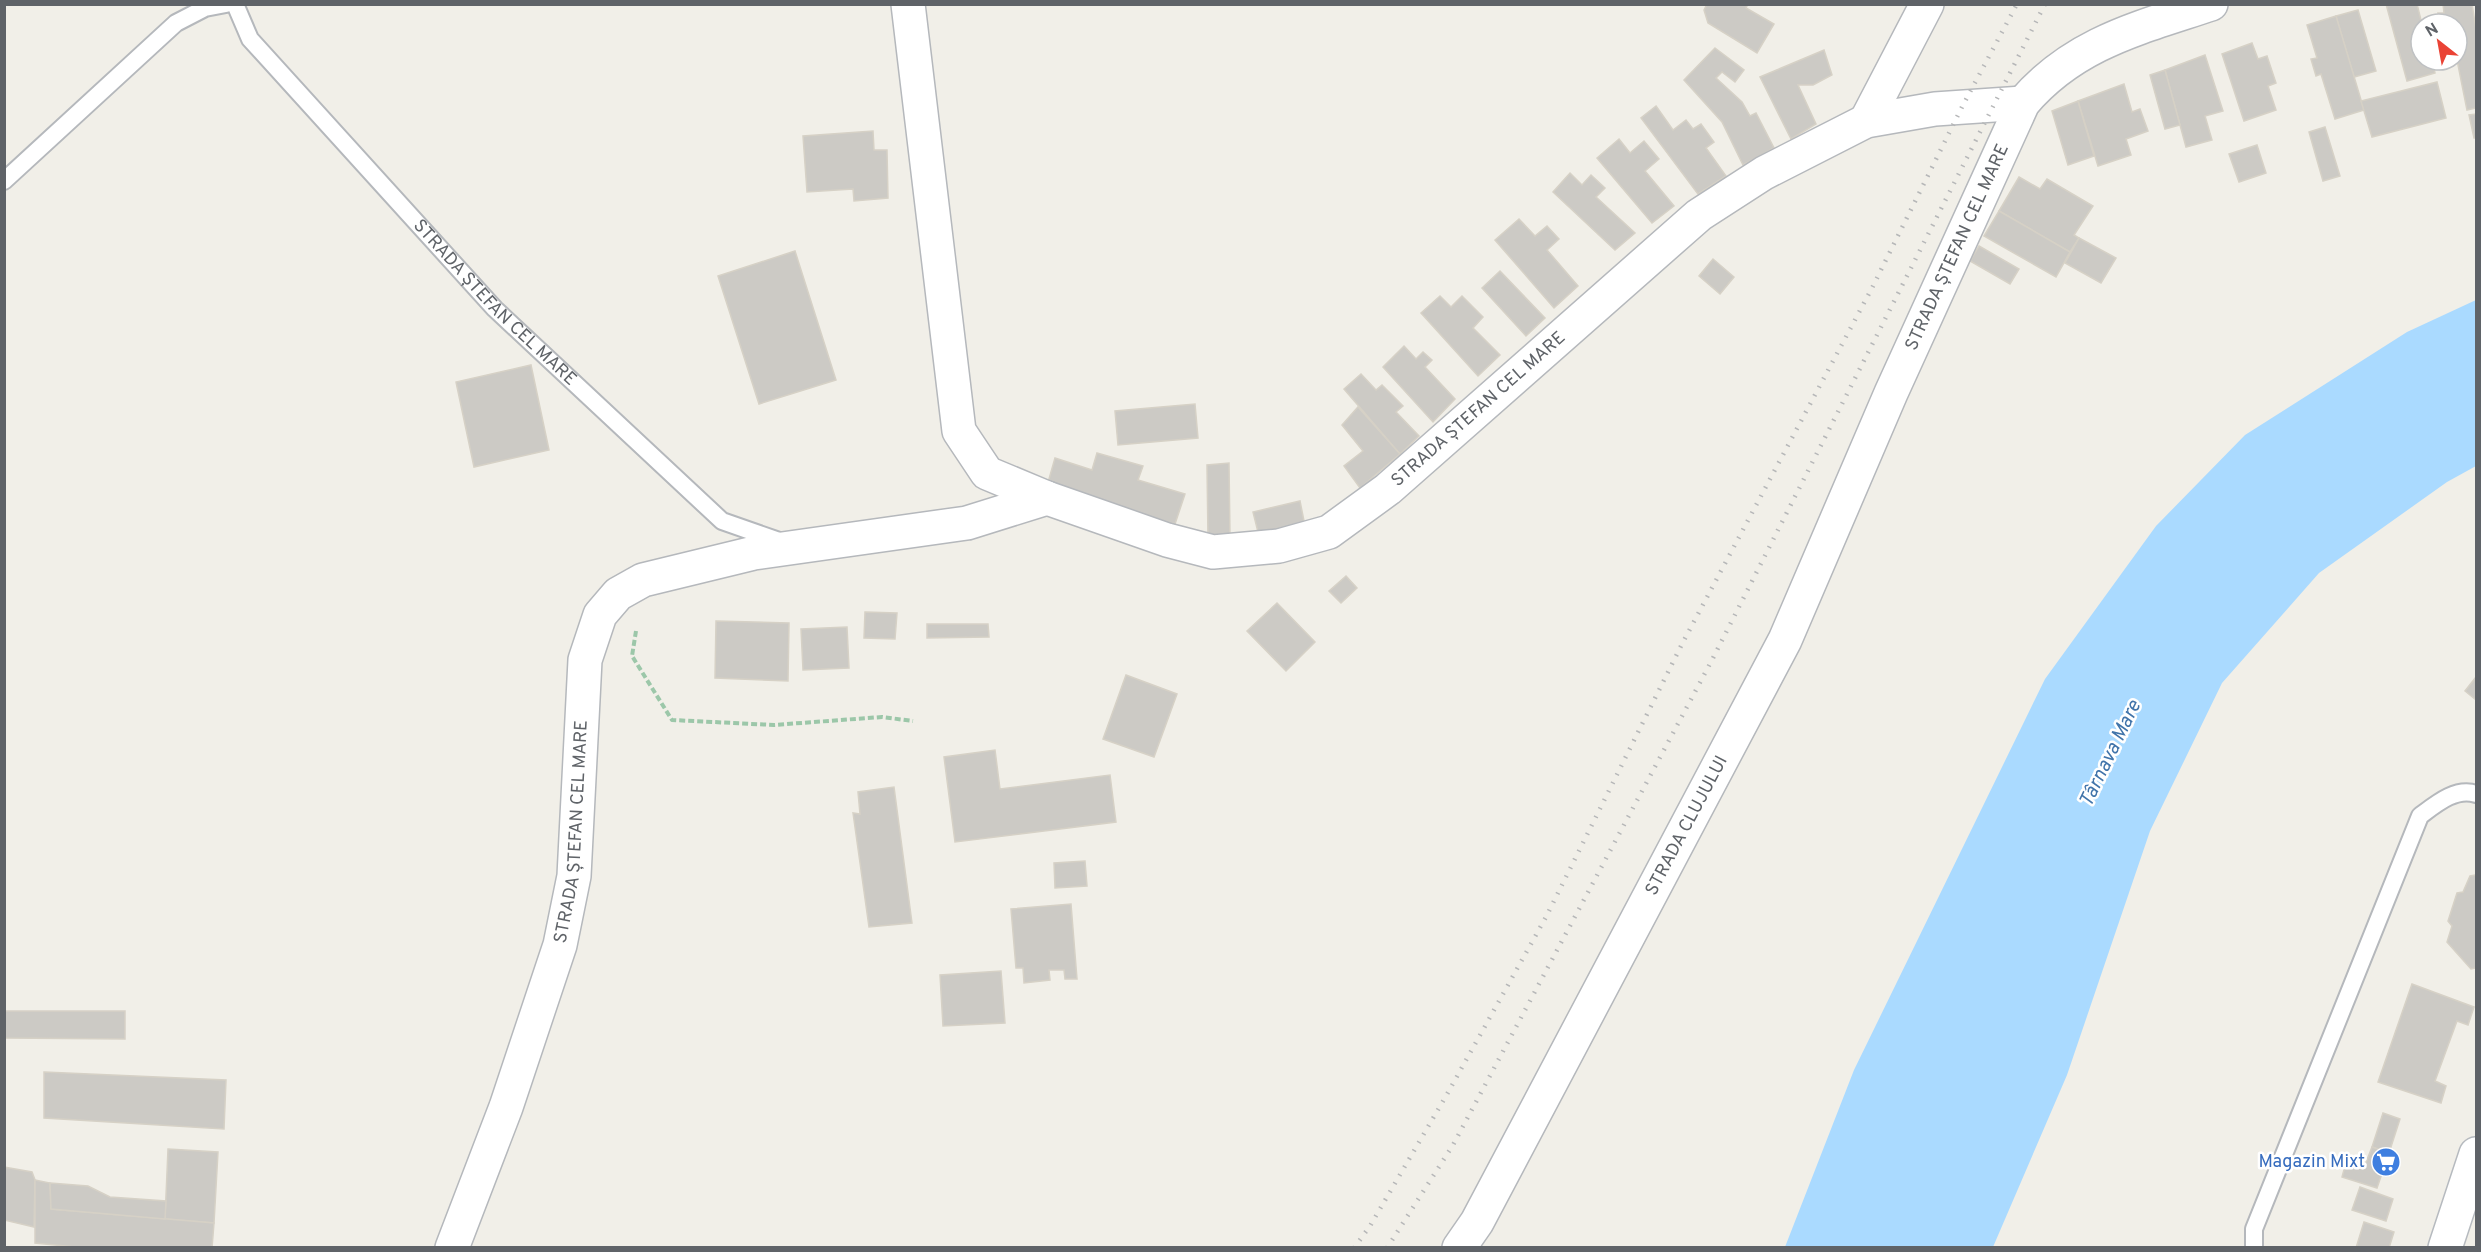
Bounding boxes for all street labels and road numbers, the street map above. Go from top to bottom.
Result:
street label: STRADA ȘTEFAN CEL MARE [1900,140,2014,354]
street label: STRADA ȘTEFAN CEL MARE [408,215,581,391]
street label: STRADA ȘTEFAN CEL MARE [1387,326,1570,492]
street label: STRADA ȘTEFAN CEL MARE [549,720,593,945]
street label: STRADA CLUJULUI [1640,752,1733,900]

